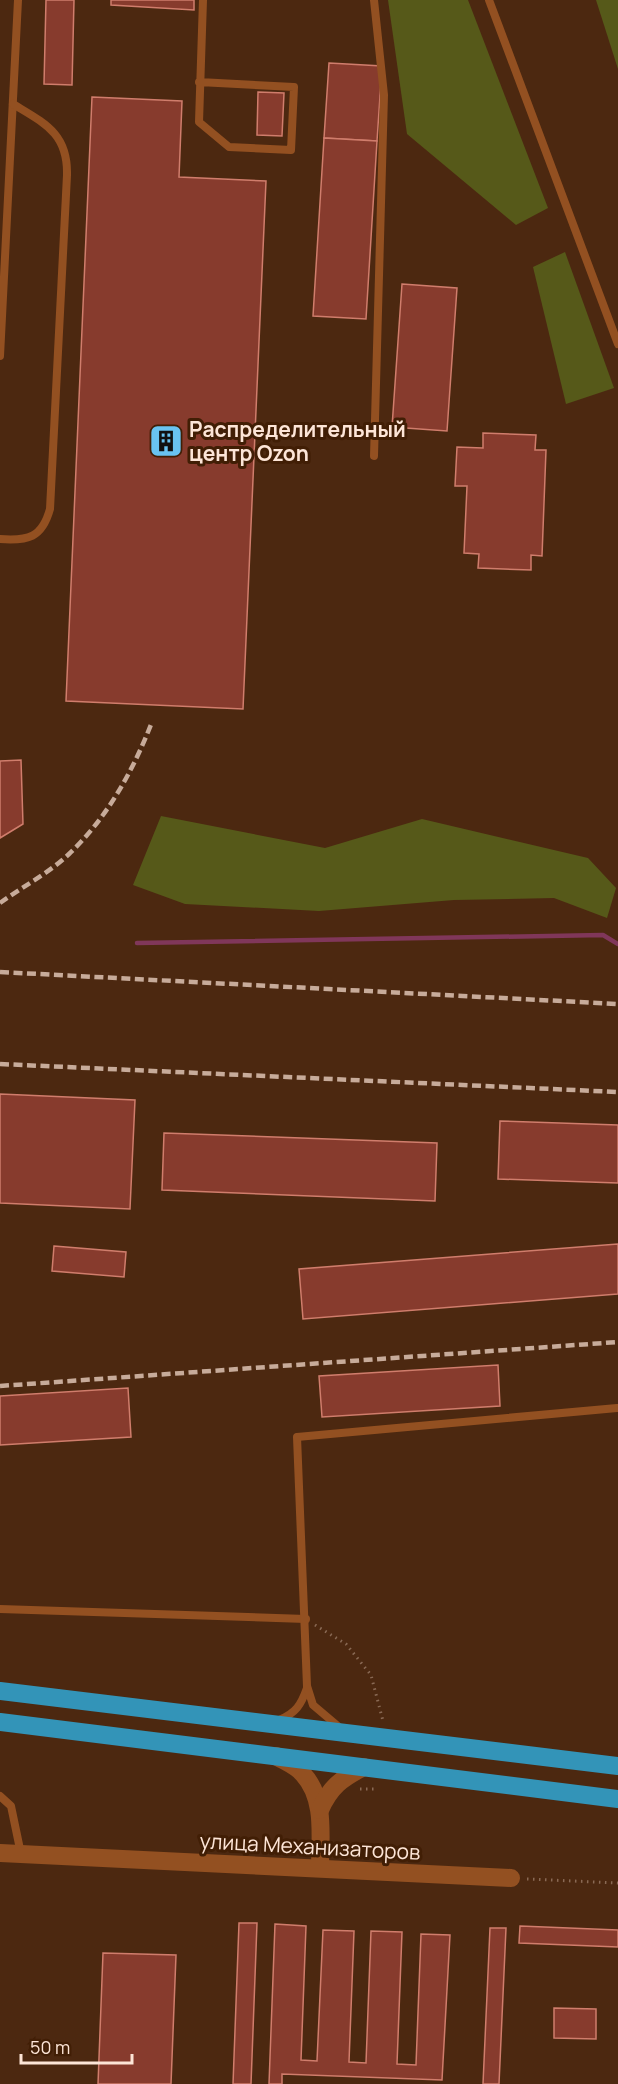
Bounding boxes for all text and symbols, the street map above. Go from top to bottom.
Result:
place label: Распределительный центр Ozon [189,415,406,467]
building icon: Распределительный центр Ozon [148,423,184,459]
street label: улица Механизаторов [199,1826,421,1866]
scale bar [21,2027,132,2065]
text: 50 m [30,2035,70,2059]

